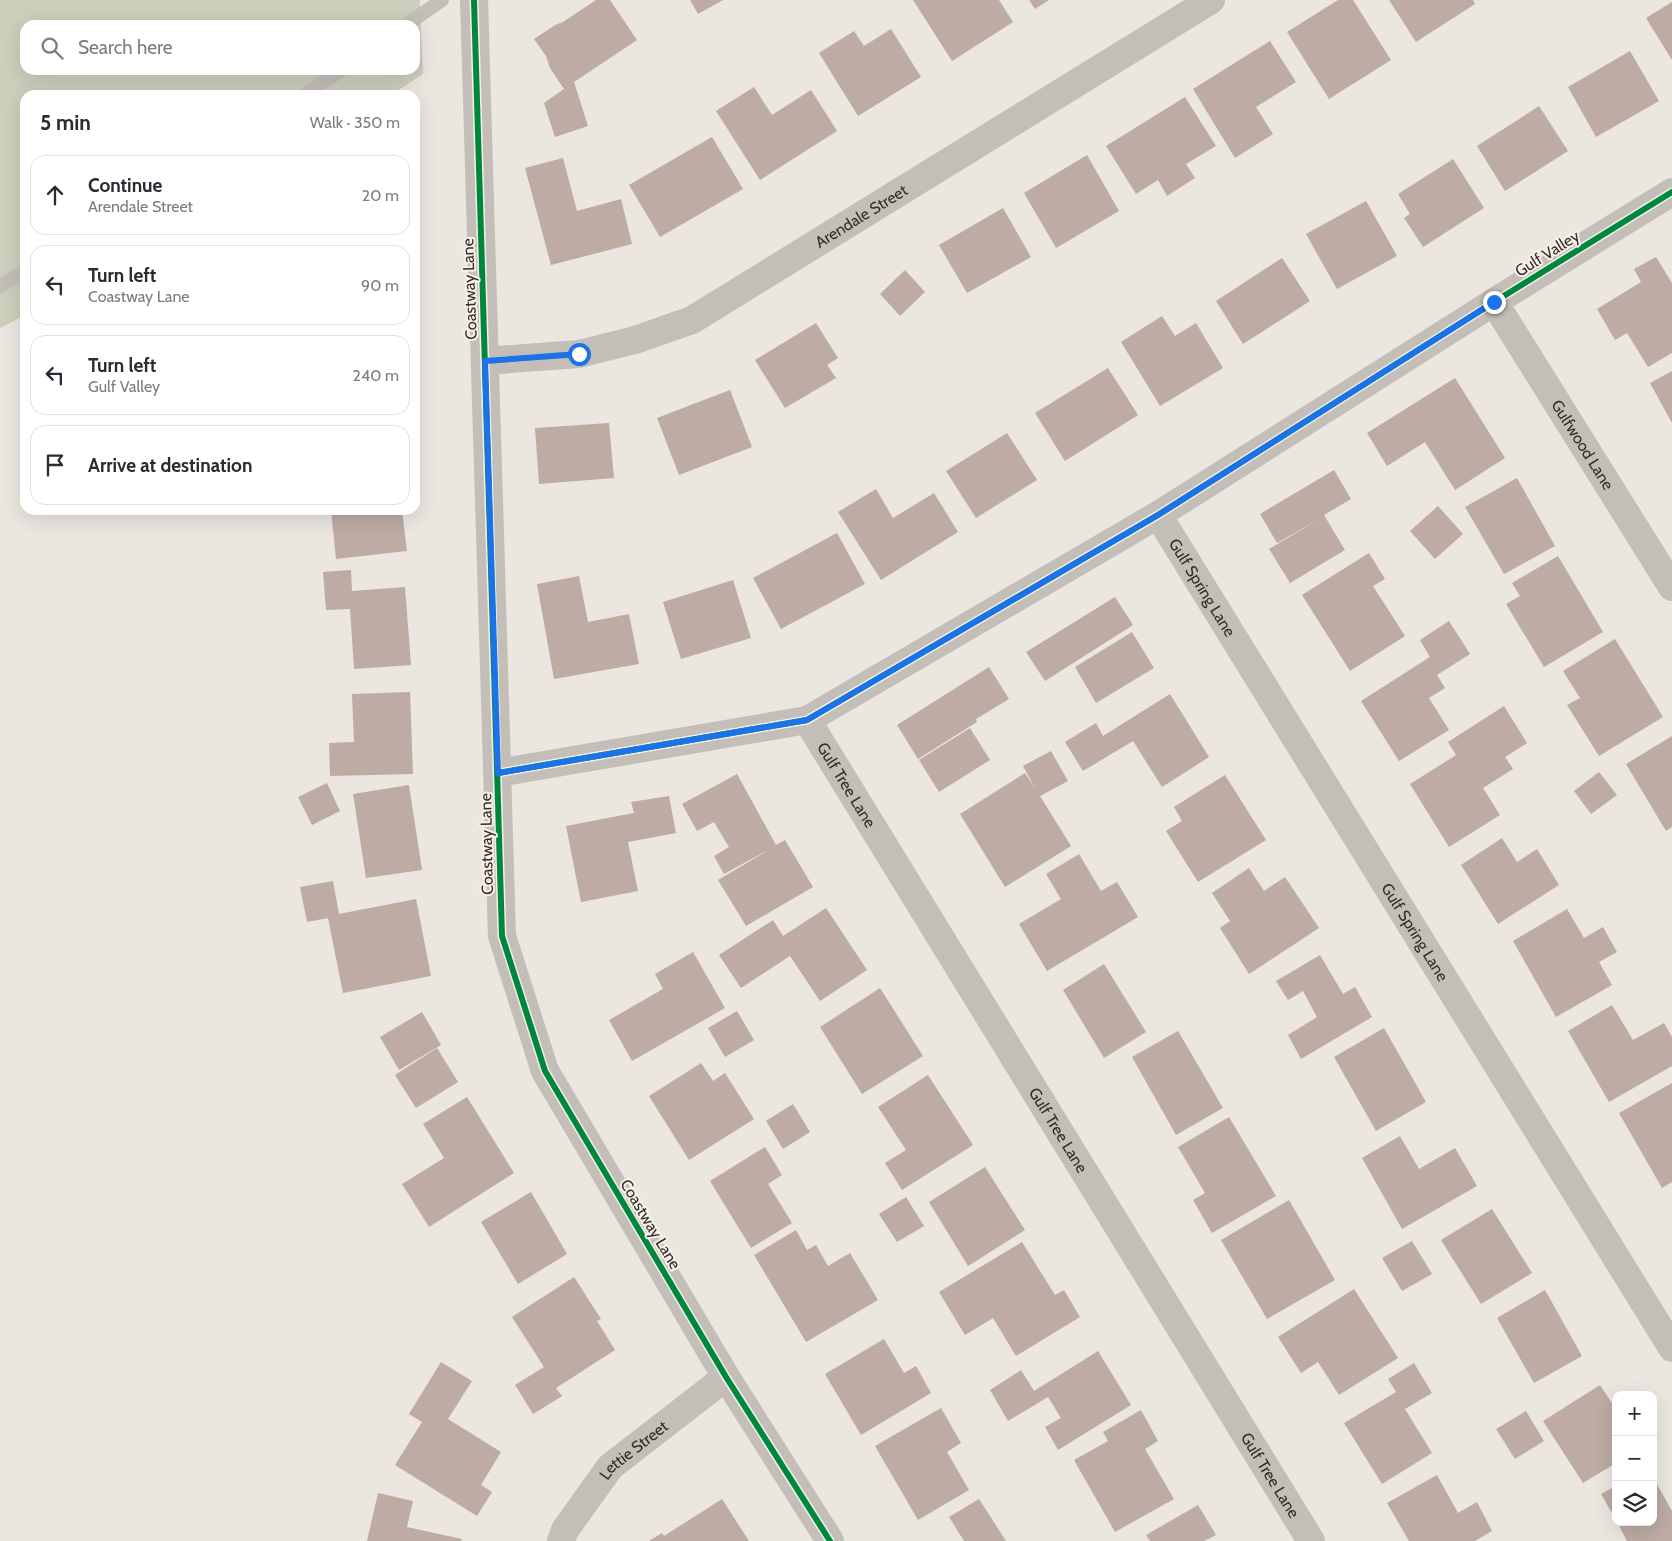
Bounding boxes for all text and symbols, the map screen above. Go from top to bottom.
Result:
search box [20,20,420,75]
icon: search [38,34,66,62]
text: Search here [78,36,172,59]
text: 5 min [40,110,91,135]
text: Walk · 350 m [310,113,400,132]
text: Continue [88,174,162,197]
street label: Arendale Street [812,180,912,252]
icon: ahead [41,181,69,209]
text: 20 m [362,186,399,205]
text: Arendale Street [88,197,193,216]
street label: Gulf Valley [1512,226,1583,281]
street label: Coastway Lane [458,238,481,340]
text: Turn left [88,264,156,287]
icon: left [41,271,69,299]
text: 90 m [361,276,399,295]
text: Coastway Lane [88,287,190,306]
route end [1483,291,1506,314]
route start [568,343,591,366]
text: Turn left [88,354,156,377]
icon: left [41,361,69,389]
text: 240 m [353,366,399,385]
text: Gulf Valley [88,377,160,396]
street label: Gulfwood Lane [1547,396,1618,493]
icon: arrive [41,451,69,479]
text: Arrive at destination [88,454,252,477]
street label: Gulf Spring Lane [1165,535,1240,640]
street label: Gulf Tree Lane [813,739,880,831]
street label: Coastway Lane [476,793,497,895]
street label: Gulf Spring Lane [1377,880,1452,985]
street label: Gulf Tree Lane [1025,1084,1092,1176]
street label: Coastway Lane [616,1176,685,1273]
map controls [1612,1391,1657,1526]
button: + [1612,1391,1657,1436]
street label: Lettie Street [595,1416,672,1483]
street label: Gulf Tree Lane [1237,1429,1303,1521]
button: − [1612,1436,1657,1481]
button: layers [1612,1481,1657,1526]

